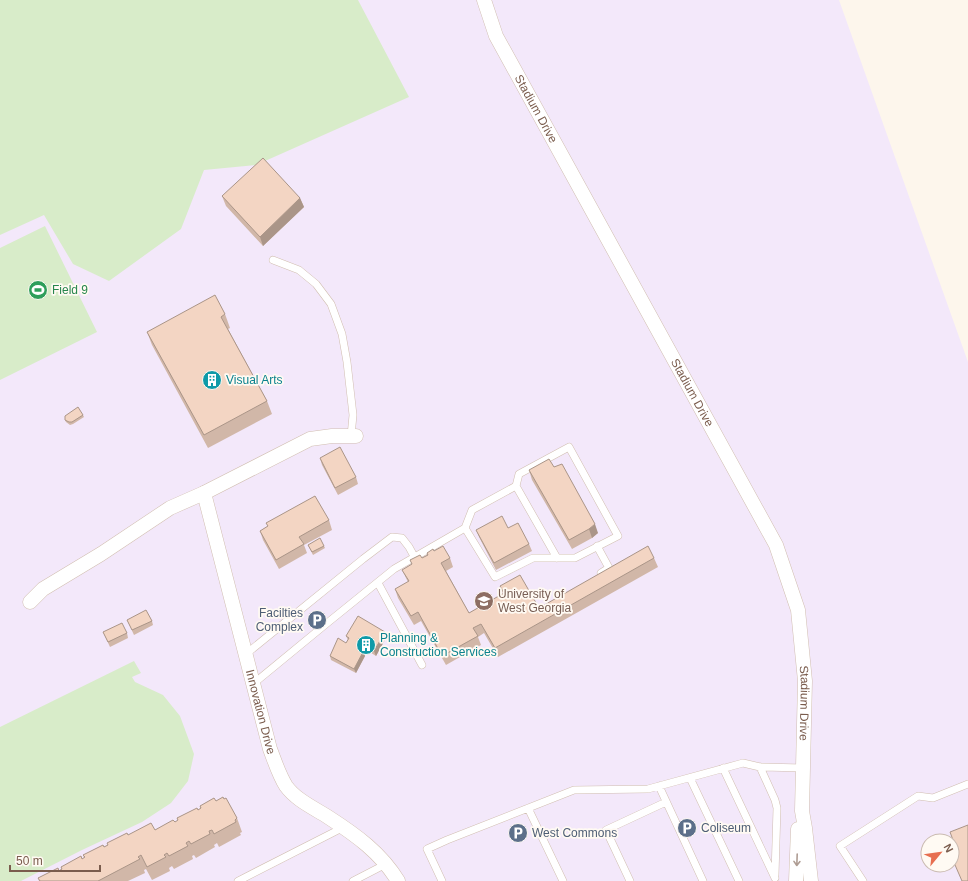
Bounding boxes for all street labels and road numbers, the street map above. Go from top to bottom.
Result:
street label: Stadium Drive [512,72,561,145]
street label: Stadium Drive [668,356,717,429]
street label: Stadium Drive [797,665,812,741]
street label: Innovation Drive [243,668,278,757]

